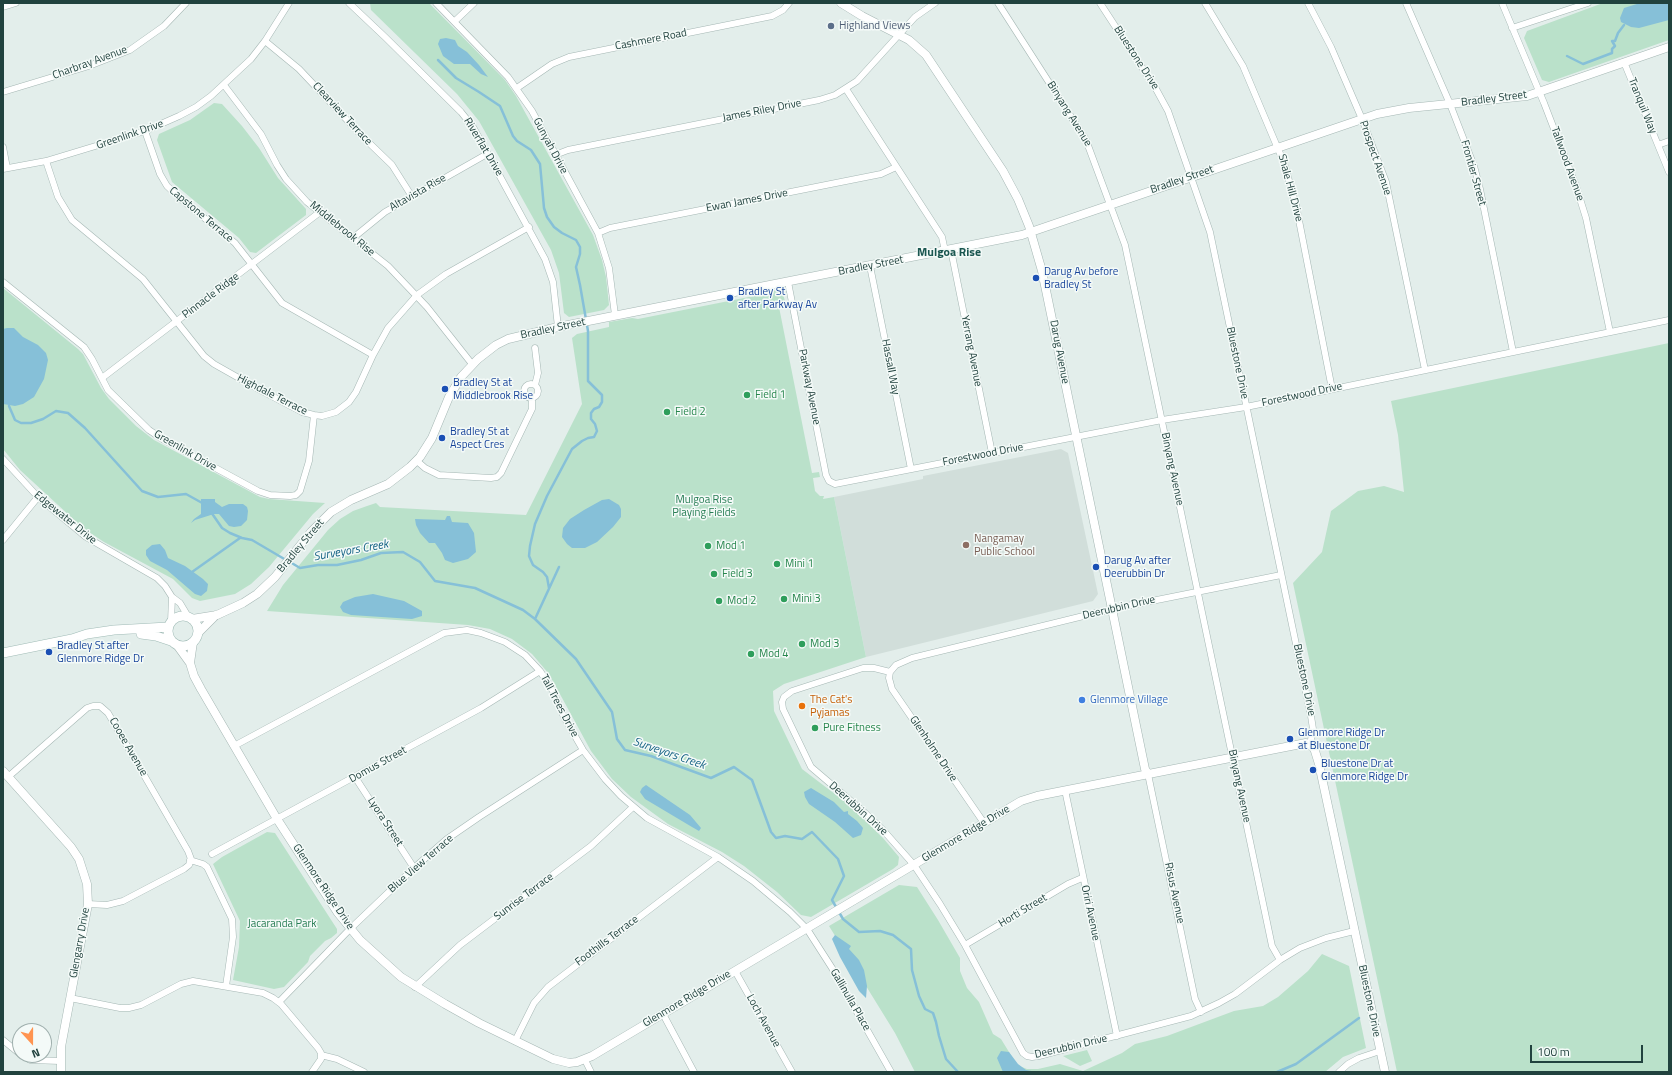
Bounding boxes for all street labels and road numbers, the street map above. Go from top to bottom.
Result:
street label: Bluestone Drive [1110,24,1162,92]
street label: Cashmere Road [614,27,688,53]
street label: Charbray Avenue [51,43,129,83]
street label: Tranquil Way [1625,76,1659,136]
street label: Binyang Avenue [1044,79,1094,149]
street label: Clearview Terrace [310,80,374,148]
street label: Bradley Street [1460,88,1528,110]
street label: James Riley Drive [722,97,802,125]
street label: Riverflat Drive [460,115,506,179]
street label: Gunyah Drive [530,116,570,176]
street label: Greenlink Drive [95,117,165,153]
street label: Prospect Avenue [1356,119,1394,197]
street label: Tallwood Avenue [1547,125,1587,203]
street label: Frontier Street [1457,139,1489,207]
street label: Shale Hill Drive [1275,153,1305,223]
street label: Bradley Street [1149,163,1215,197]
street label: Altavista Rise [387,172,449,214]
street label: Capstone Terrace [166,184,236,246]
street label: Ewan James Drive [705,187,789,215]
street label: Middlebrook Rise [307,199,377,259]
street label: Bradley Street [837,253,905,279]
street label: Pinnacle Ridge [180,270,242,322]
street label: Yerrang Avenue [958,314,984,388]
street label: Bradley Street [519,316,587,342]
street label: Darug Avenue [1046,319,1072,385]
street label: Bluestone Drive [1223,326,1251,400]
street label: Hassall Way [878,338,902,396]
street label: Parkway Avenue [795,348,823,426]
street label: Highdale Terrace [235,372,309,418]
street label: Forestwood Drive [1261,380,1343,410]
street label: Greenlink Drive [151,428,219,474]
street label: Binyang Avenue [1158,431,1186,507]
street label: Forestwood Drive [942,441,1024,469]
street label: Edgewater Drive [31,489,99,547]
street label: Bradley Street [275,516,327,576]
street label: Deerubbin Drive [1081,593,1157,623]
street label: Bluestone Drive [1290,643,1318,717]
street label: Tall Trees Drive [537,672,581,740]
street label: Glenholme Drive [906,714,960,784]
street label: Cooee Avenue [106,715,150,779]
street label: Domus Street [347,744,409,786]
street label: Binyang Avenue [1225,748,1253,824]
street label: Deerubbin Drive [826,779,890,839]
street label: Lyora Street [364,795,406,849]
street label: Glenmore Ridge Drive [920,803,1012,865]
street label: Blue View Terrace [386,832,456,896]
street label: Glenmore Ridge Drive [290,842,356,932]
street label: Risus Avenue [1161,861,1187,925]
street label: Sunrise Terrace [492,870,556,924]
street label: Oriri Avenue [1078,884,1102,942]
street label: Horti Street [996,891,1050,931]
street label: Glengarry Drive [67,907,93,979]
street label: Foothills Terrace [573,913,641,969]
street label: Bluestone Drive [1355,964,1383,1038]
street label: Gallinulla Place [827,967,873,1033]
street label: Glenmore Ridge Drive [641,968,733,1030]
street label: Loch Avenue [743,992,783,1050]
street label: Deerubbin Drive [1033,1032,1109,1062]

